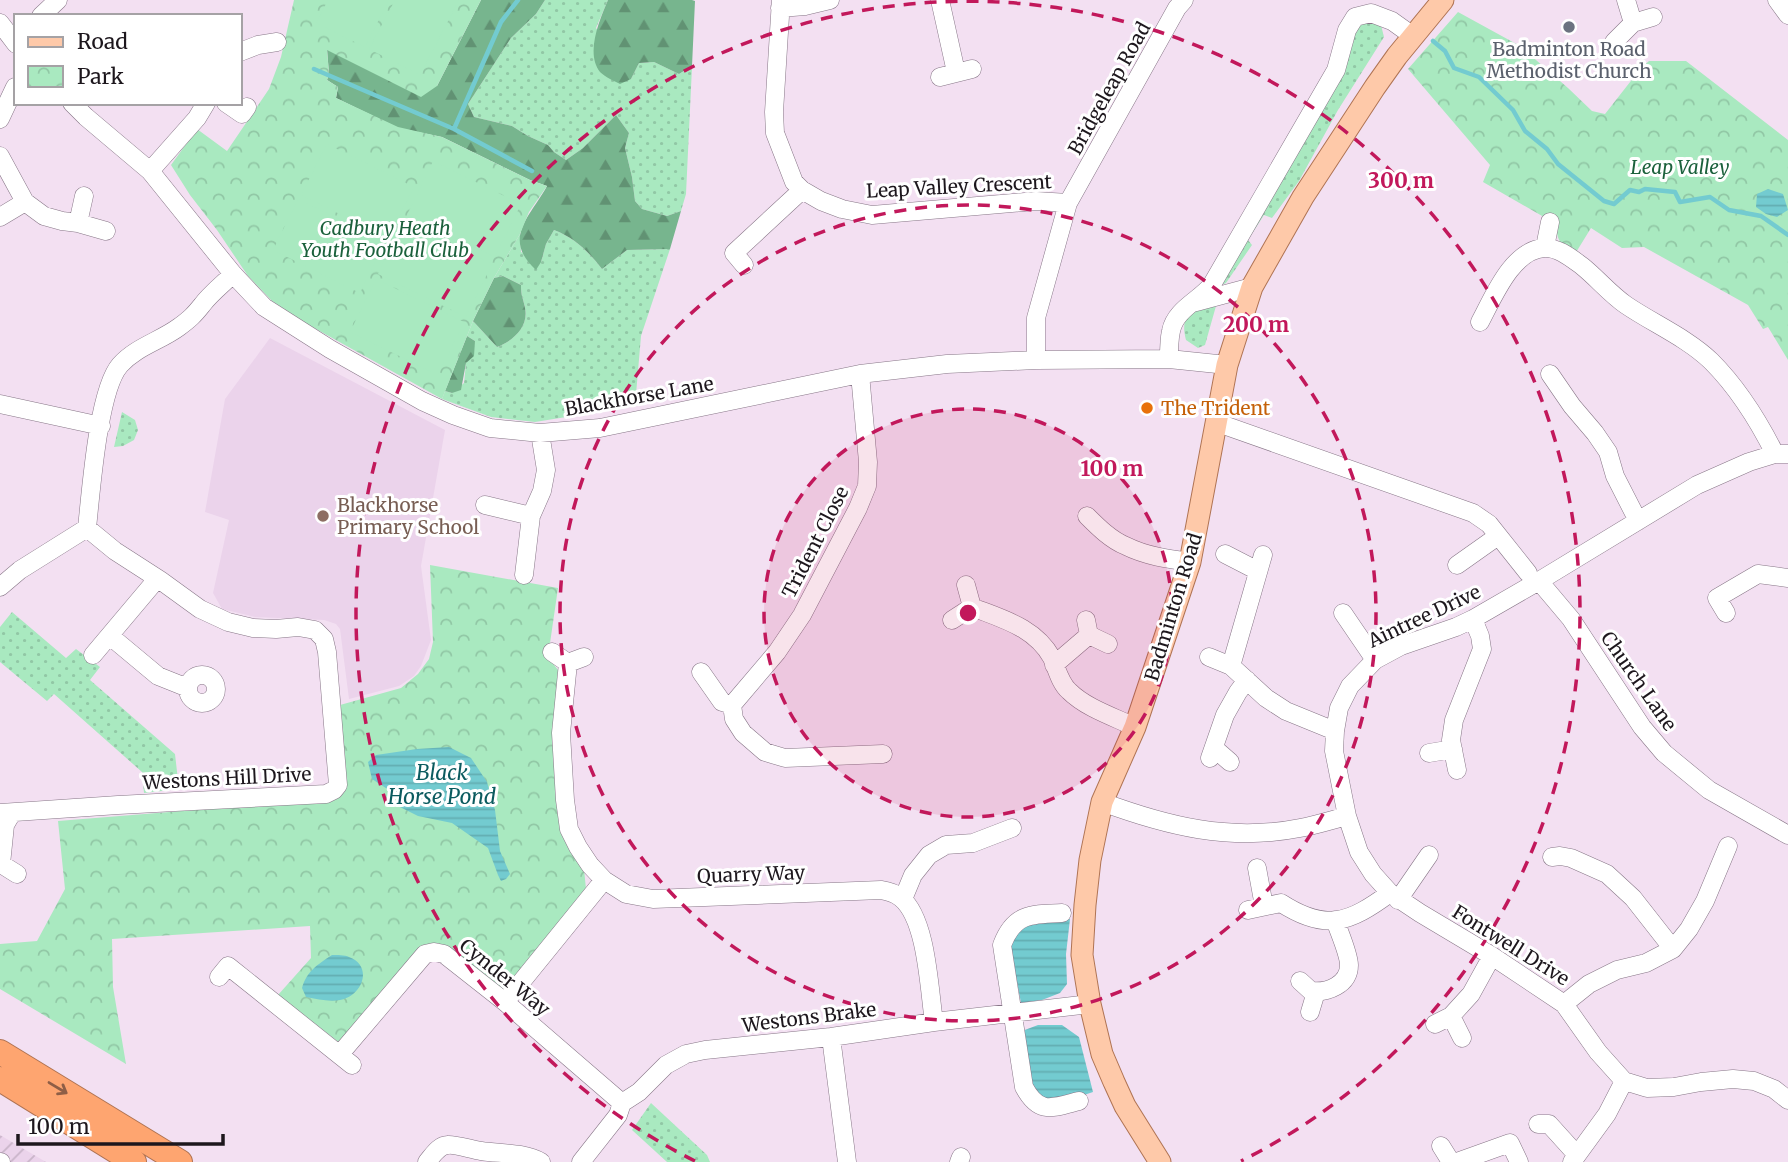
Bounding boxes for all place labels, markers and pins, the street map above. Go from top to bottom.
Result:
marker: Badminton Road Methodist Church [1561,19,1577,35]
place label: Badminton Road Methodist Church [1486,37,1652,83]
place label: The Trident [1161,396,1271,420]
marker: The Trident [1139,400,1155,416]
place label: Blackhorse Primary School [337,493,479,539]
marker: Blackhorse Primary School [315,508,331,524]
centre of rings [956,601,980,625]

